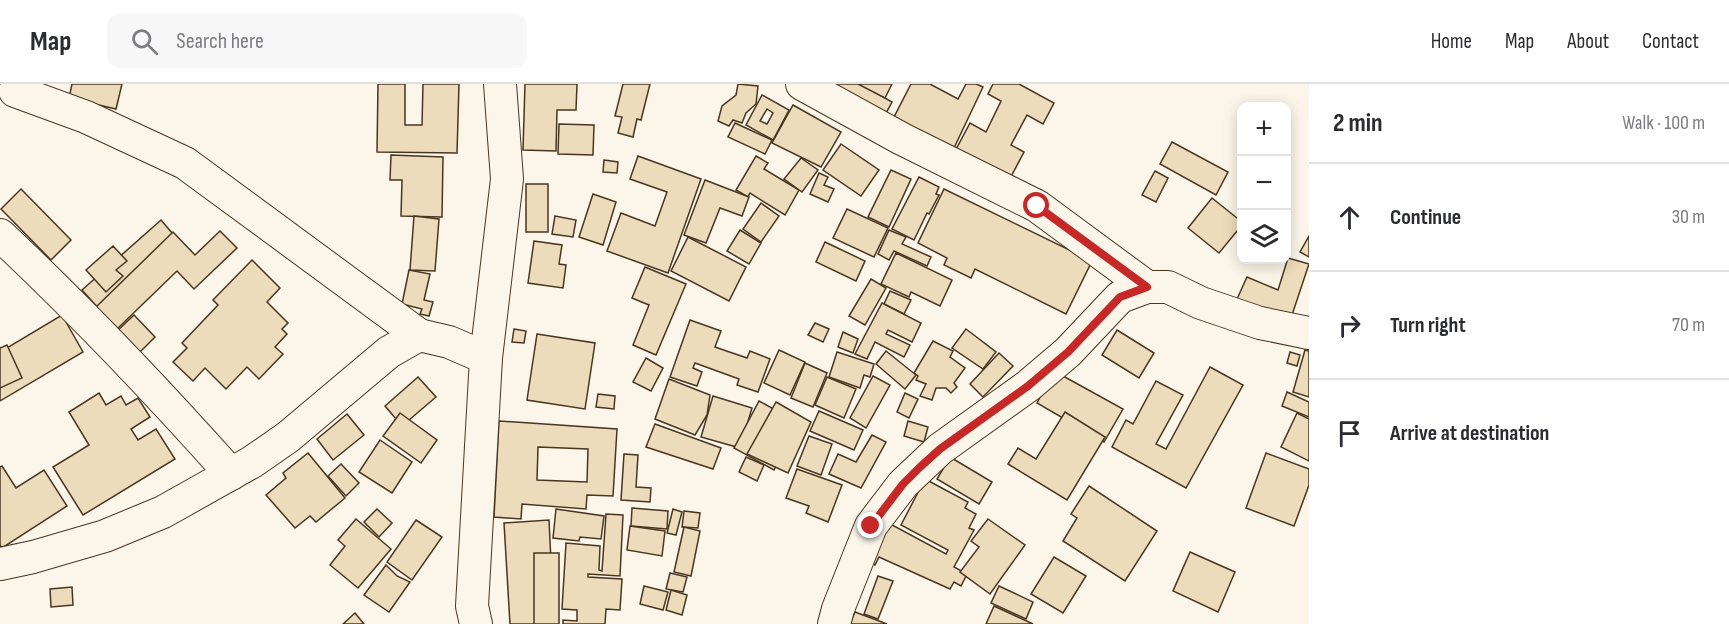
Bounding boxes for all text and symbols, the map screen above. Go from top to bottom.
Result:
search box [107,14,527,68]
text: Map [30,25,71,58]
icon: search [128,25,161,58]
text: Search here [176,28,264,55]
text: Home [1431,29,1472,54]
text: Map [1505,29,1534,54]
text: About [1567,29,1609,54]
text: Contact [1642,29,1699,54]
map controls [1237,102,1291,264]
button: + [1237,102,1291,156]
text: 2 min [1333,108,1383,139]
text: Walk · 100 m [1622,111,1705,135]
button: − [1237,156,1291,210]
route start [1023,192,1049,218]
icon: ahead [1333,201,1366,234]
text: Continue [1390,204,1461,231]
text: 30 m [1672,205,1705,229]
button: layers [1237,210,1291,264]
icon: right [1333,309,1366,342]
text: Turn right [1390,312,1466,339]
text: 70 m [1672,313,1705,337]
icon: arrive [1333,417,1366,450]
text: Arrive at destination [1390,420,1549,447]
route end [857,512,883,538]

